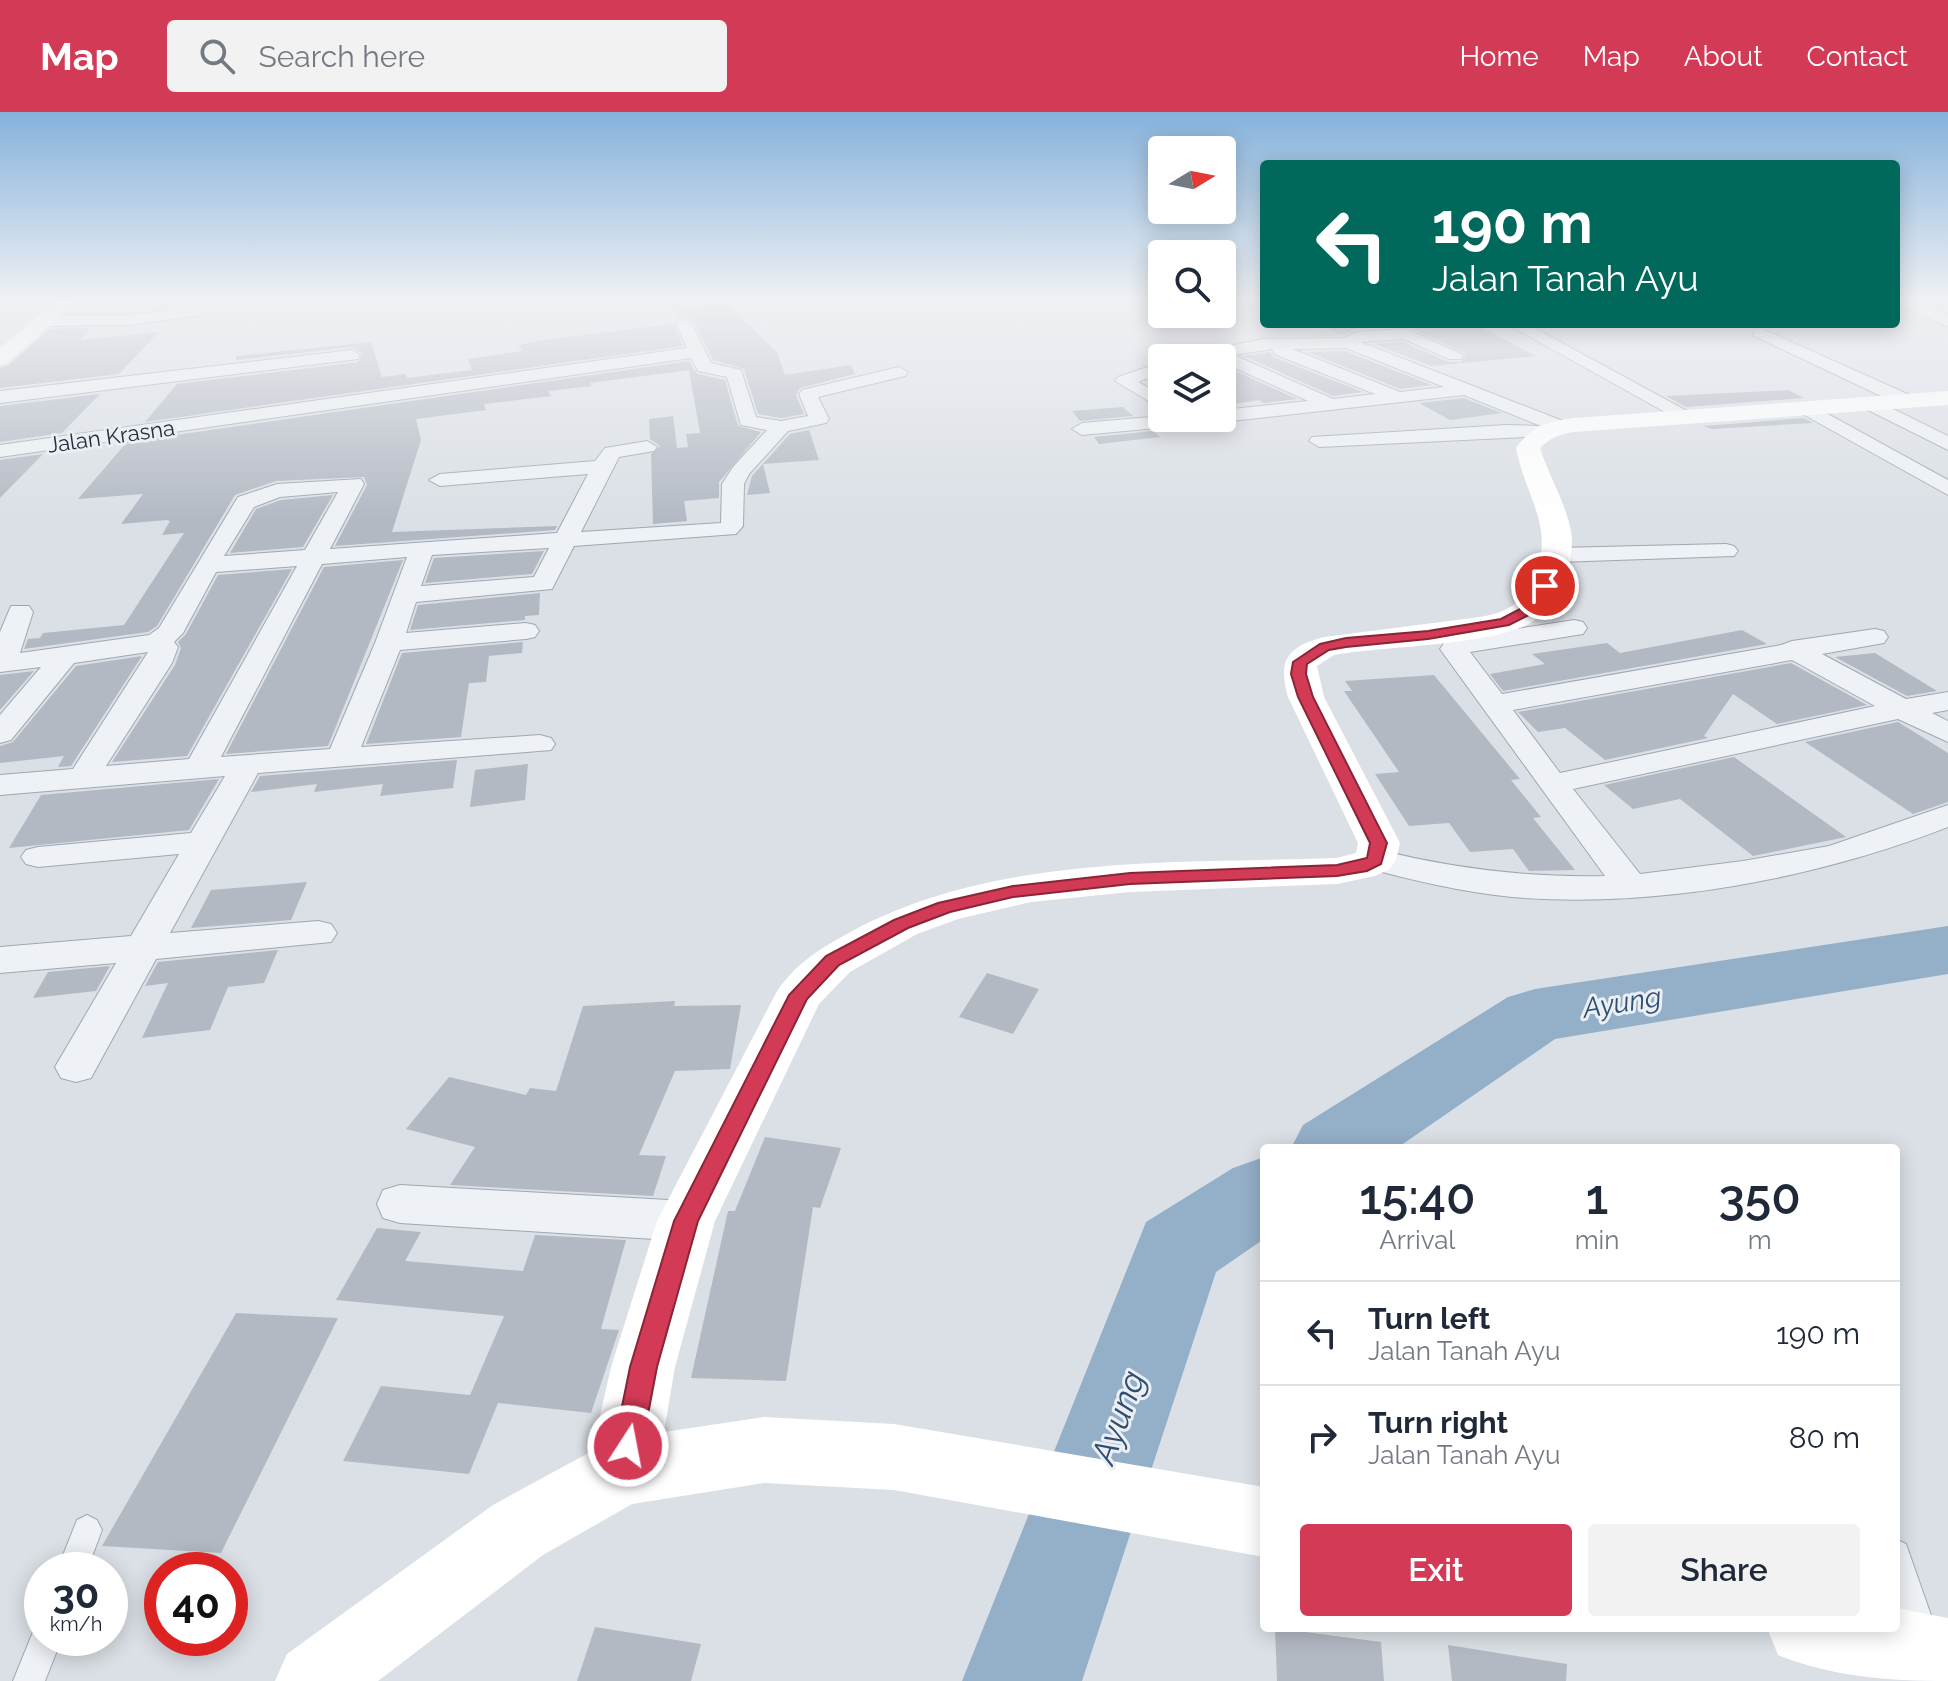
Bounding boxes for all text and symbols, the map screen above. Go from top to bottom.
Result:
search box [167,20,727,92]
text: Map [40,34,119,79]
icon: search [195,34,239,78]
text: Search here [259,39,425,74]
text: Home [1459,40,1539,73]
text: Map [1583,40,1640,73]
text: About [1684,40,1763,73]
text: Contact [1807,40,1908,73]
north arrow [1148,136,1236,224]
map controls [1148,136,1236,432]
text: 190 m [1432,190,1593,256]
icon: left [1300,192,1404,296]
button: search [1148,240,1236,328]
text: Jalan Tanah Ayu [1432,257,1699,299]
button: layers [1148,344,1236,432]
street label: Jalan Krasna [46,414,176,458]
pin [1511,552,1579,620]
icon: arrive [1523,564,1567,608]
water label: Ayung [1578,980,1664,1025]
text: 15:40 [1359,1169,1475,1225]
text: 1 [1586,1169,1608,1225]
text: 350 [1719,1169,1801,1225]
text: Arrival [1379,1225,1455,1255]
text: min [1575,1225,1619,1255]
text: m [1748,1225,1772,1255]
text: Turn left [1368,1301,1490,1336]
icon: left [1300,1311,1344,1355]
text: 190 m [1776,1316,1860,1351]
text: Jalan Tanah Ayu [1368,1336,1561,1366]
water label: Ayung [1082,1365,1153,1471]
position arrow [586,1404,670,1488]
text: Turn right [1368,1405,1508,1440]
icon: right [1300,1415,1344,1459]
text: 80 m [1789,1420,1860,1455]
text: Jalan Tanah Ayu [1368,1440,1561,1470]
button: Exit [1300,1524,1572,1616]
button: Share [1588,1524,1860,1616]
speed limit sign: 40 [144,1552,248,1656]
text: 30 [53,1570,99,1617]
text: km/h [50,1612,102,1636]

